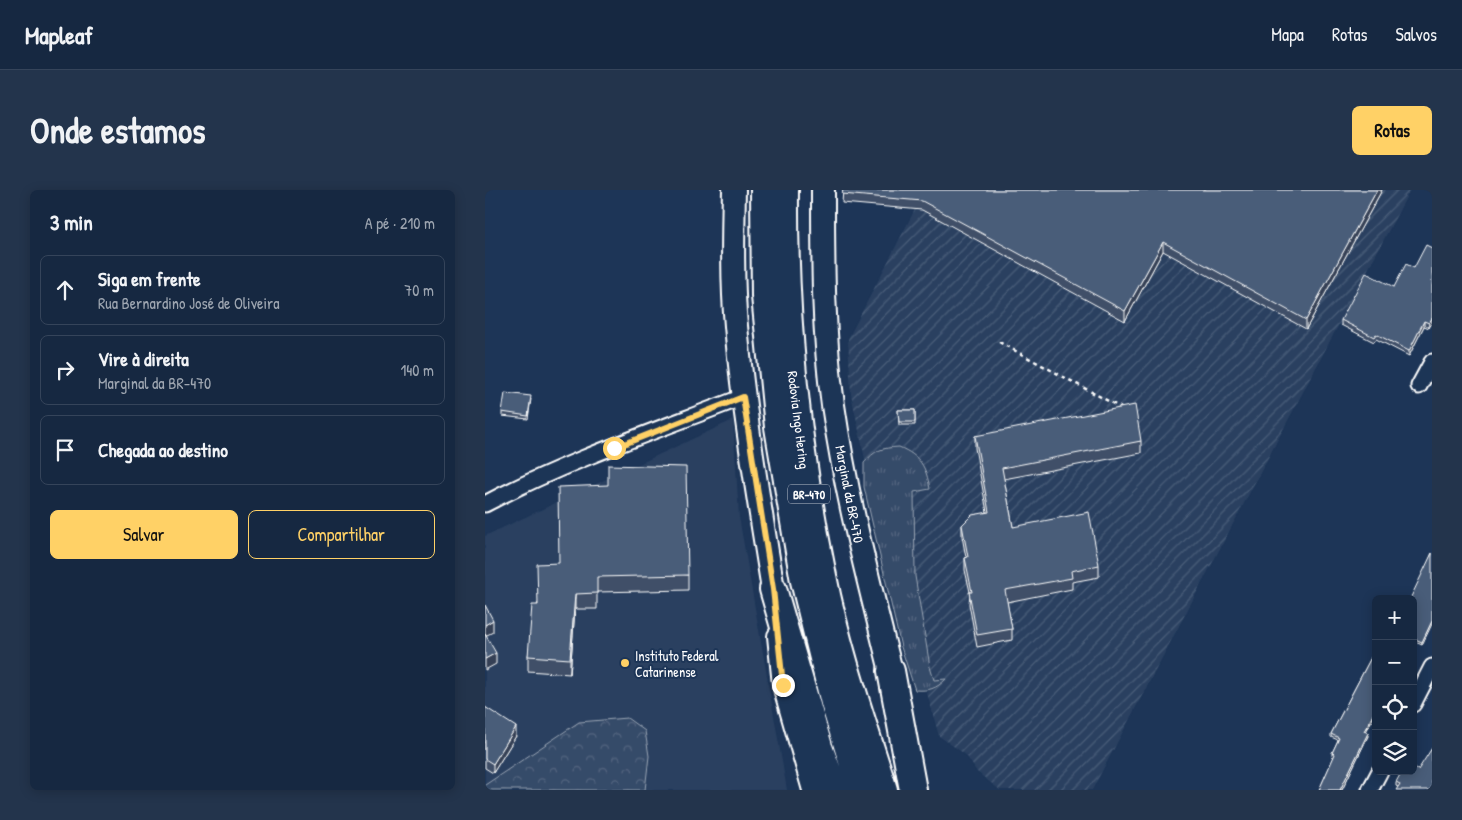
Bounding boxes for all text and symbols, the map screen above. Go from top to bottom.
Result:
text: Mapleaf [25,19,93,51]
text: Mapa [1271,22,1304,47]
text: Rotas [1332,22,1368,47]
text: Salvos [1396,22,1437,47]
button: Rotas [1352,106,1432,155]
text: Onde estamos [30,107,205,154]
text: 3 min [50,208,93,237]
text: A pé · 210 m [365,212,435,234]
text: Siga em frente [98,266,201,292]
icon: ahead [51,276,79,304]
text: 70 m [404,279,434,301]
text: Rua Bernardino José de Oliveira [98,292,280,314]
text: Vire à direita [98,346,189,372]
icon: right [51,356,79,384]
text: 140 m [400,359,434,381]
street label: Rodovia Ingo Hering [783,370,814,470]
text: Marginal da BR-470 [98,372,211,394]
icon: arrive [51,436,79,464]
text: Chegada ao destino [98,437,228,463]
route start [603,437,626,460]
street label: Marginal da BR-470 [830,444,869,545]
road number: BR-470 [788,484,830,504]
button: Salvar [50,510,238,559]
button: Compartilhar [248,510,435,559]
map controls [1372,595,1417,775]
button: + [1372,595,1417,640]
button: − [1372,640,1417,685]
place label: Instituto Federal Catarinense [635,646,719,681]
marker: Instituto Federal Catarinense [619,657,631,669]
route end [772,674,795,697]
button: locate [1372,685,1417,730]
button: layers [1372,730,1417,775]

